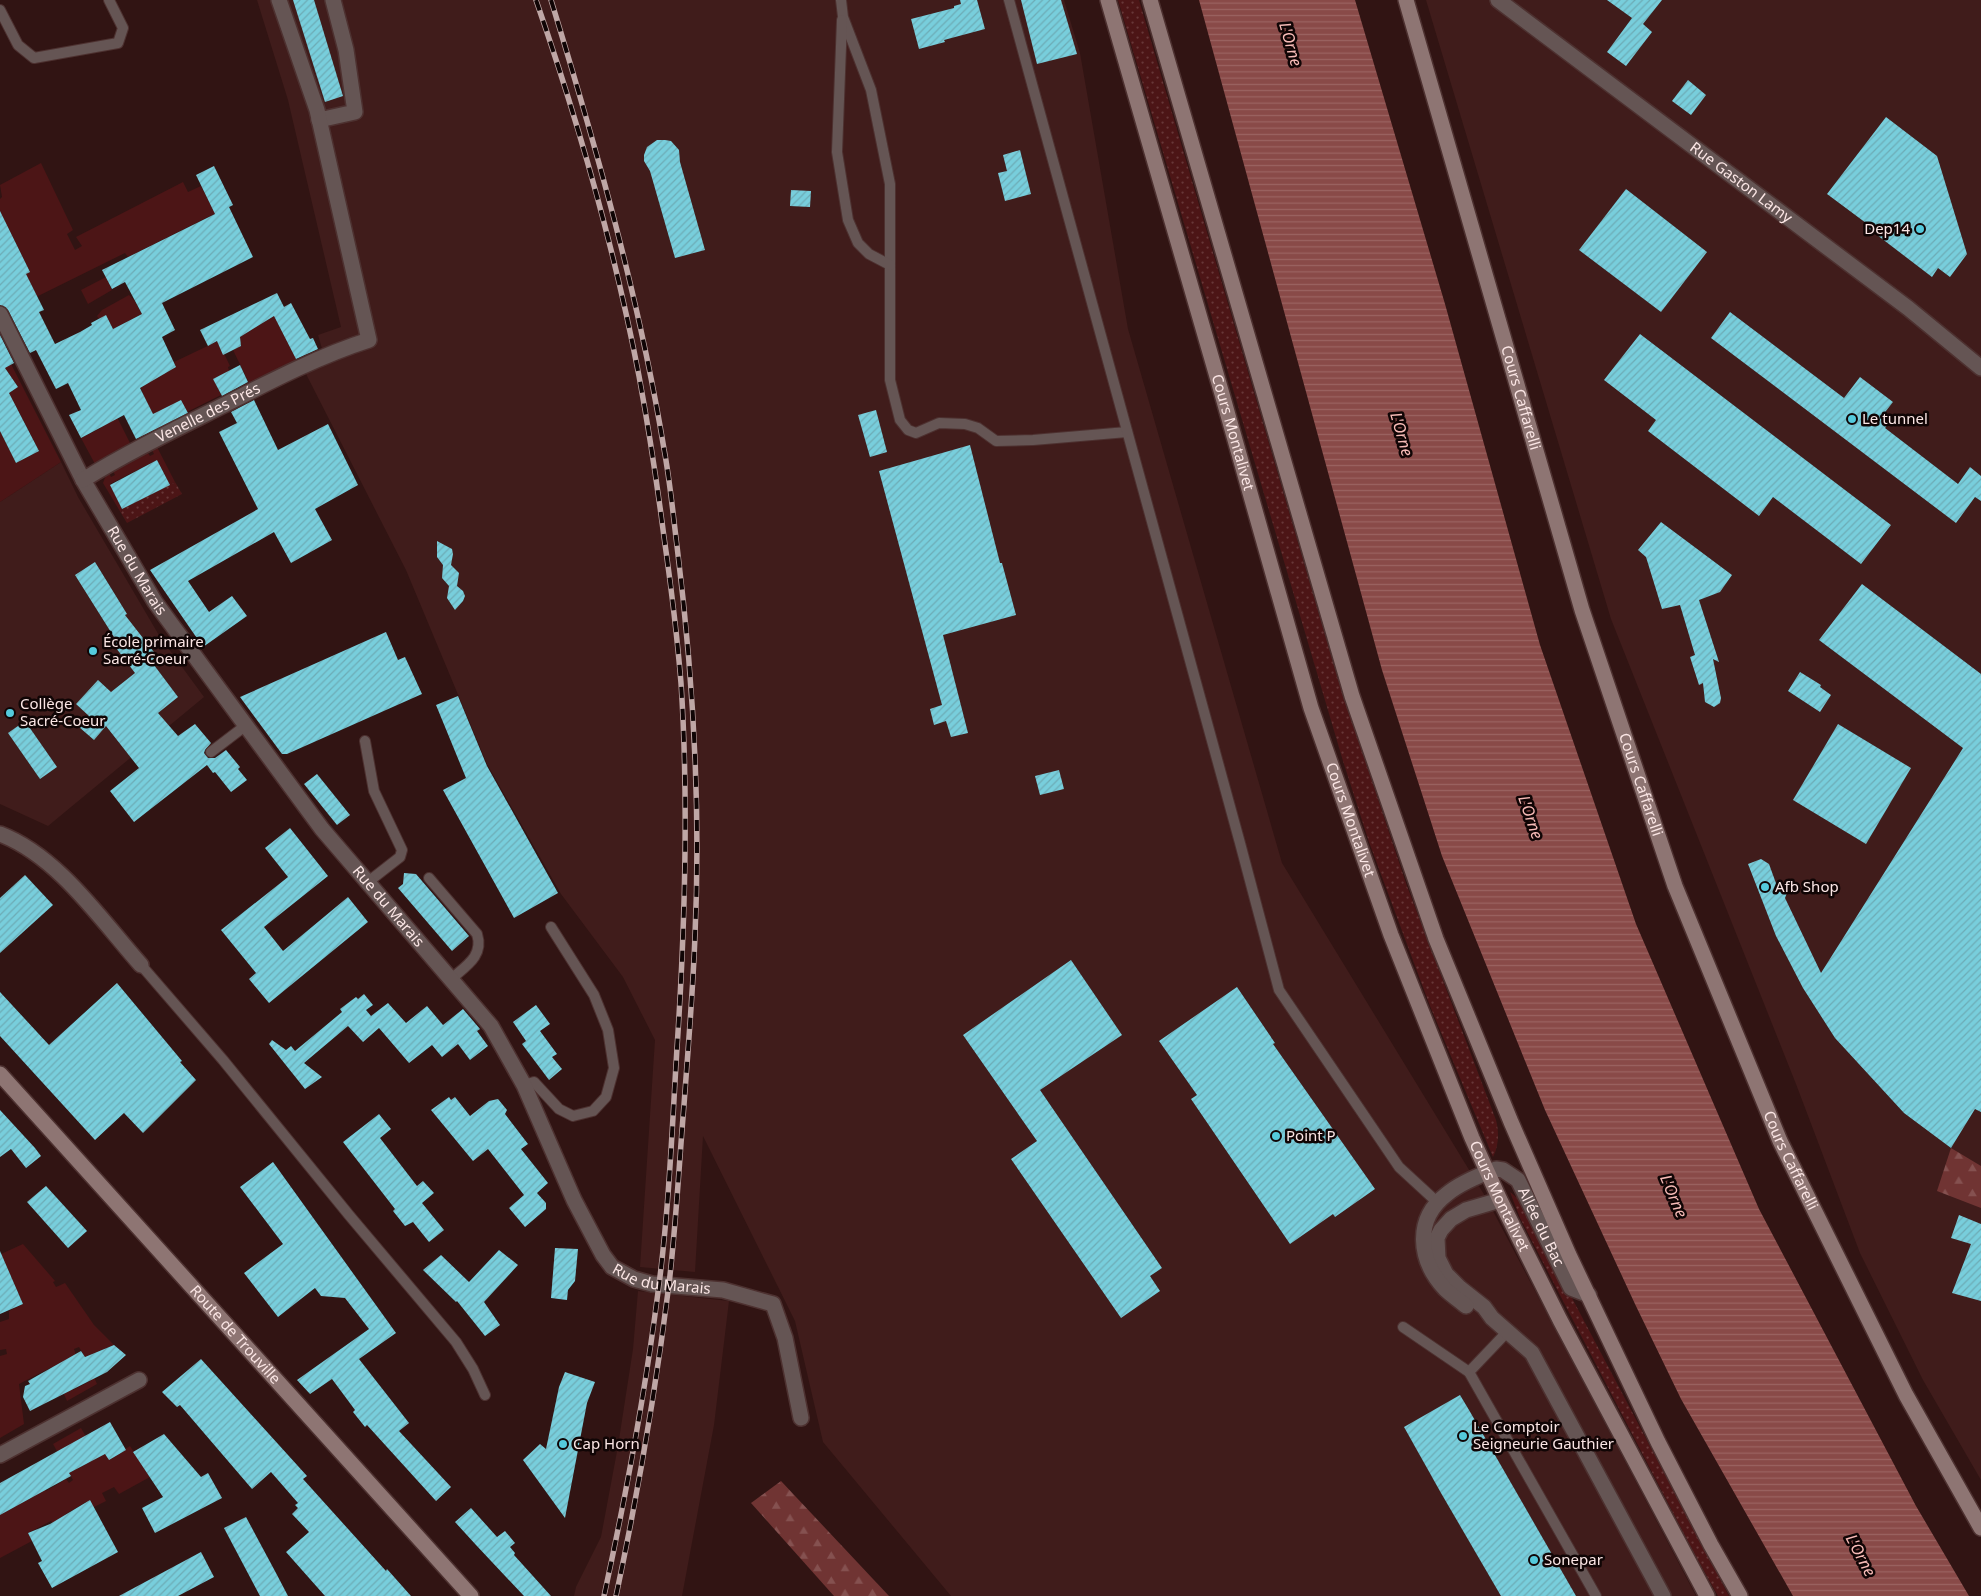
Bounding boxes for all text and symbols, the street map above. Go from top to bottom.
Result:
water label: L'Orne [1274,19,1308,69]
street label: Rue Gaston Lamy [1686,137,1797,227]
place label: Dep14 [1864,218,1910,238]
marker: Dep14 [1914,223,1926,235]
street label: Cours Caffarelli [1497,343,1546,452]
street label: Cours Montalivet [1208,371,1260,493]
street label: Venelle des Prés [152,377,263,447]
place label: Le tunnel [1862,408,1928,428]
water label: L'Orne [1385,409,1419,459]
marker: Le tunnel [1846,413,1858,425]
street label: Rue du Marais [103,522,172,619]
place label: École primaire Sacré-Coeur [103,631,204,668]
marker: École primaire Sacré-Coeur [87,645,99,657]
place label: Collège Sacré-Coeur [20,693,106,730]
marker: Collège Sacré-Coeur [4,707,16,719]
street label: Cours Caffarelli [1615,730,1668,838]
street label: Cours Montalivet [1322,759,1381,880]
water label: L'Orne [1513,792,1549,842]
street label: Rue du Marais [349,861,430,950]
place label: Afb Shop [1775,876,1839,896]
marker: Afb Shop [1759,881,1771,893]
street label: Cours Caffarelli [1760,1107,1824,1213]
place label: Point P [1286,1125,1336,1145]
marker: Point P [1270,1130,1282,1142]
street label: Cours Montalivet [1465,1137,1535,1255]
water label: L'Orne [1655,1171,1693,1221]
street label: Allée du Bac [1514,1184,1570,1270]
street label: Rue du Marais [609,1258,712,1298]
street label: Route de Trouville [186,1280,286,1388]
place label: Le Comptoir Seigneurie Gauthier [1473,1416,1614,1453]
marker: Le Comptoir Seigneurie Gauthier [1457,1430,1469,1442]
place label: Cap Horn [573,1433,640,1453]
marker: Cap Horn [557,1438,569,1450]
water label: L'Orne [1841,1530,1881,1580]
place label: Sonepar [1544,1549,1603,1569]
marker: Sonepar [1528,1554,1540,1566]

